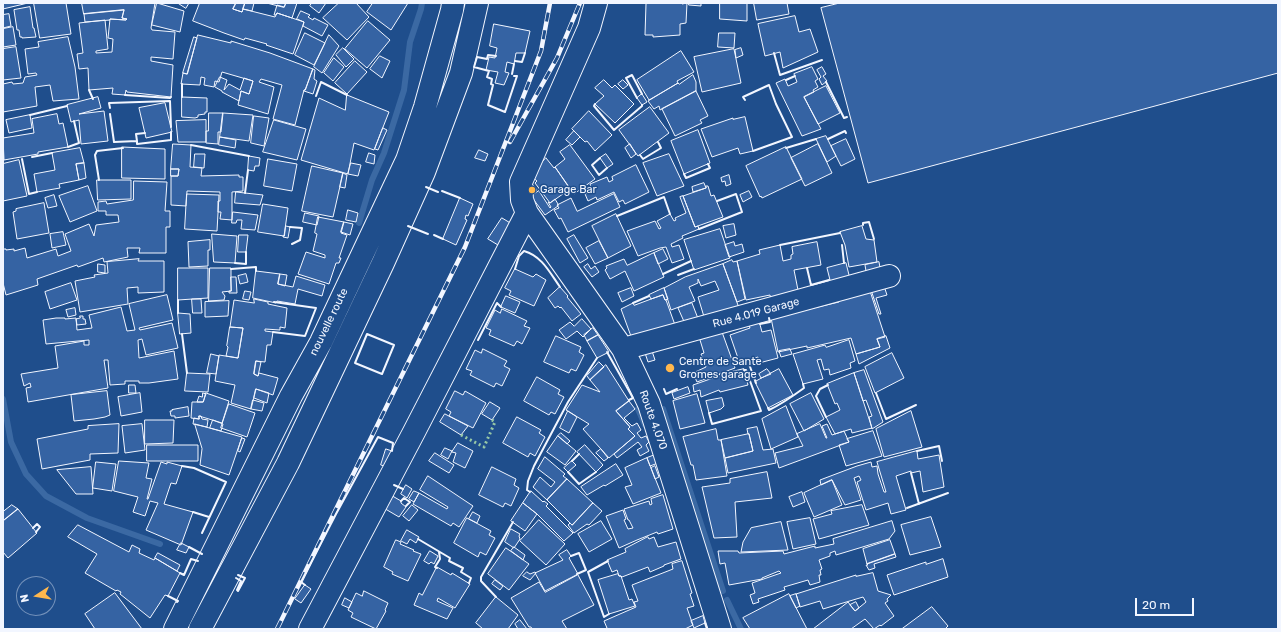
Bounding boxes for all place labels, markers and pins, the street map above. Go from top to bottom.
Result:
place label: Garage Bar [540,183,597,197]
marker: Garage Bar [527,185,537,195]
place label: Centre de Sante Gromes garage [679,355,762,381]
marker: Centre de Sante Gromes garage [664,362,676,374]

